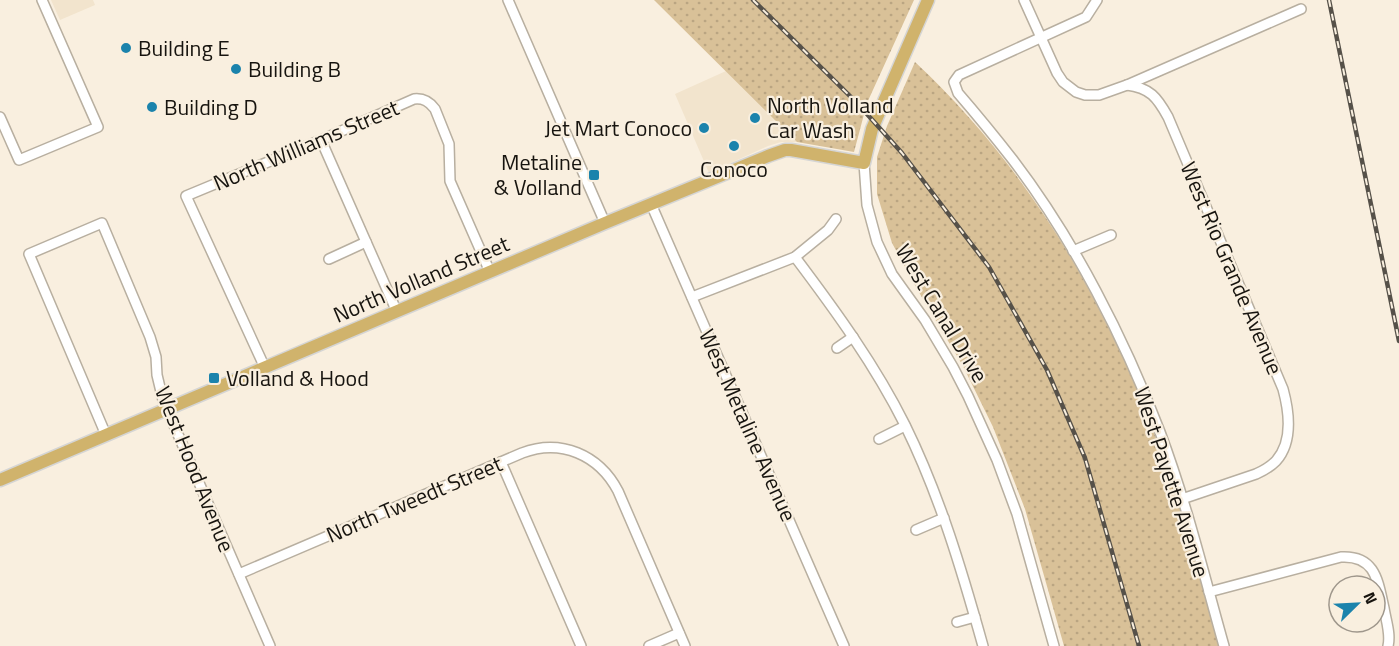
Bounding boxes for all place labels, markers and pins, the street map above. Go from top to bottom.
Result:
place label: Building E [138,31,230,65]
marker: Building E [119,41,133,55]
place label: Building B [248,52,341,86]
marker: Building B [229,62,243,76]
place label: North Volland Car Wash [767,88,894,147]
place label: Building D [164,90,258,124]
marker: Building D [145,100,159,114]
place label: Jet Mart Conoco [545,111,692,145]
marker: North Volland Car Wash [748,111,762,125]
marker: Jet Mart Conoco [697,121,711,135]
marker: Conoco [727,139,741,153]
place label: Metaline & Volland [494,145,582,204]
place label: Conoco [700,152,768,186]
marker: Metaline & Volland [587,168,601,182]
place label: Volland & Hood [226,361,369,395]
marker: Volland & Hood [207,371,221,385]

